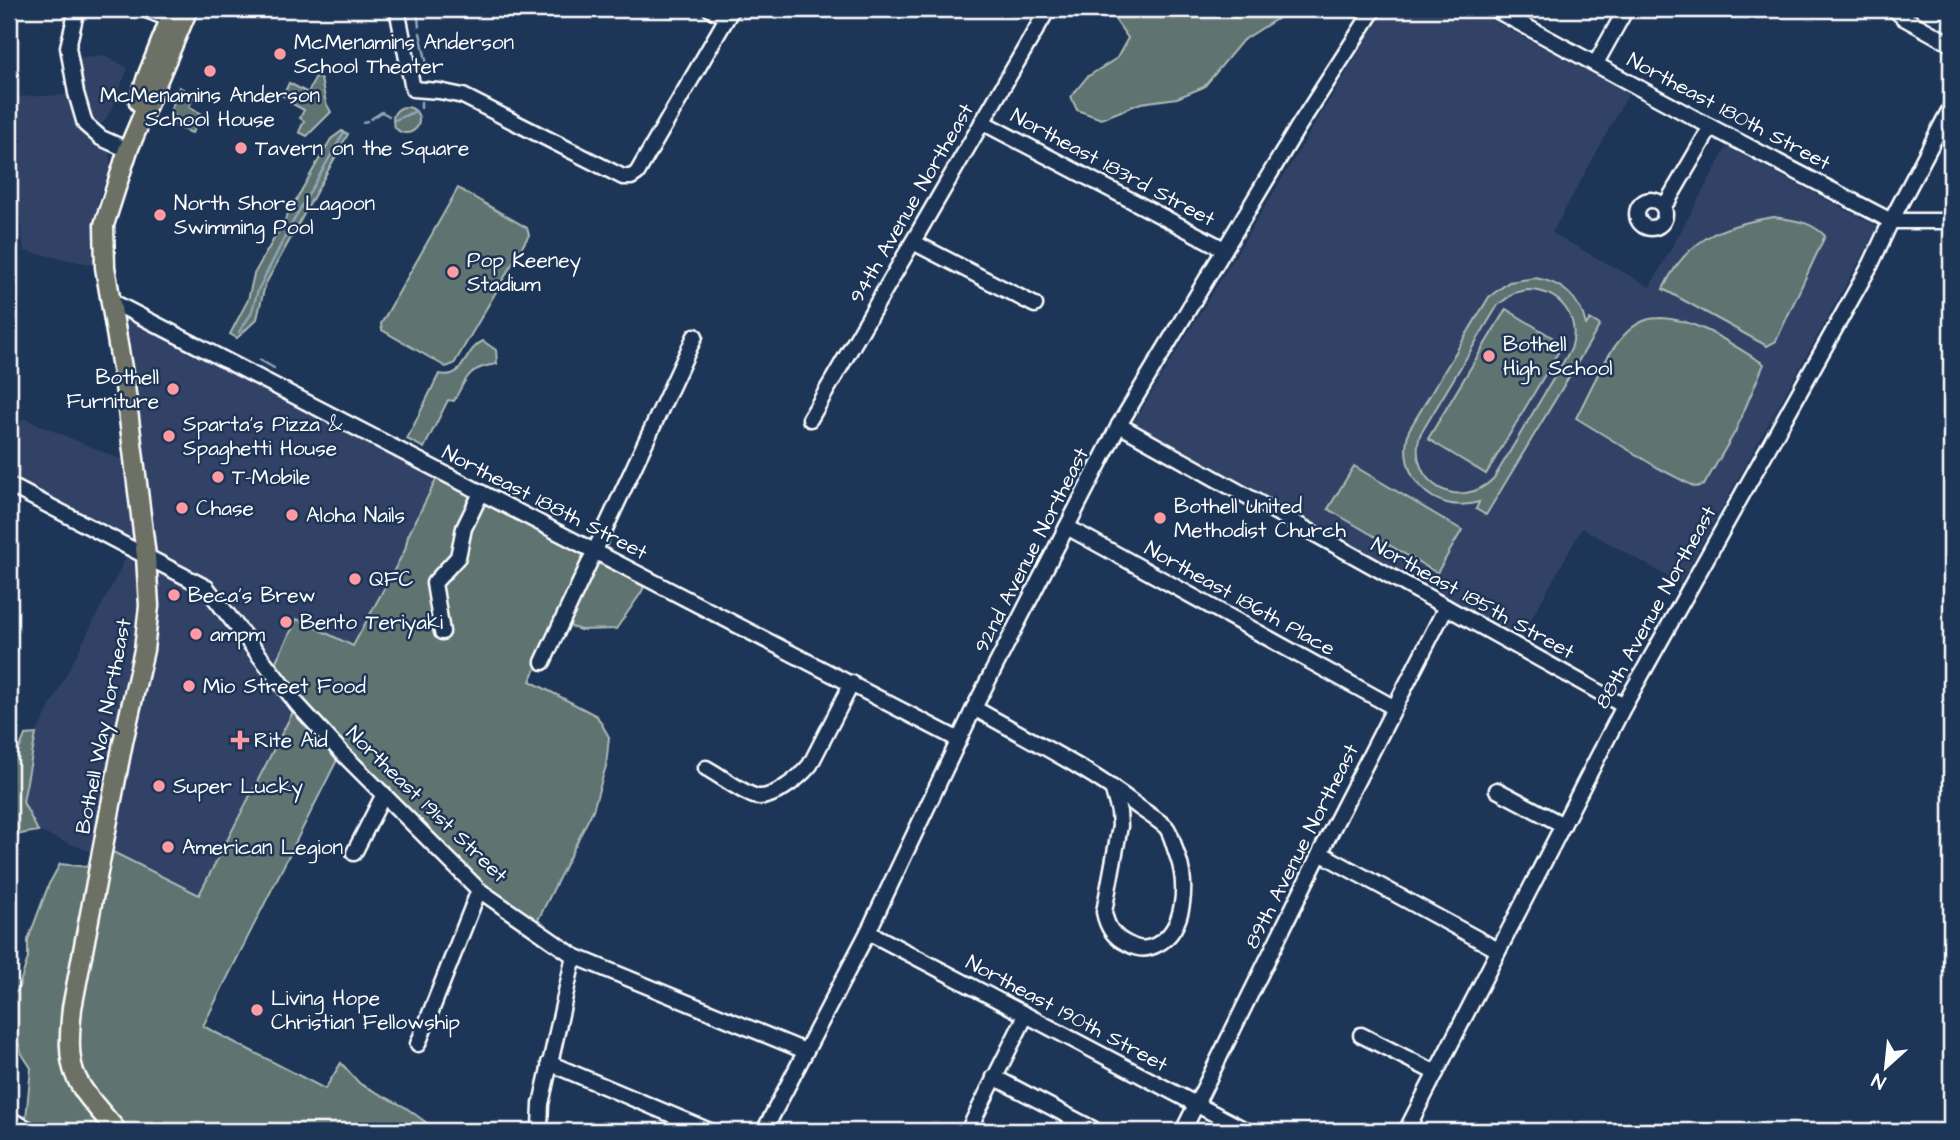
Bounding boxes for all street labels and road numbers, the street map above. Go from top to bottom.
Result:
street label: Northeast 180th Street [1622,45,1836,178]
street label: 94th Avenue Northeast [842,97,981,309]
street label: Northeast 183rd Street [1006,101,1220,234]
street label: Northeast 188th Street [437,438,653,567]
street label: 92nd Avenue Northeast [967,442,1096,658]
street label: 88th Avenue Northeast [1588,500,1724,714]
street label: Northeast 185th Street [1366,530,1580,667]
street label: Northeast 186th Place [1139,534,1340,663]
street label: Bothell Way Northeast [68,615,141,837]
street label: Northeast 191st Street [339,719,514,890]
street label: 89th Avenue Northeast [1237,738,1366,954]
street label: Northeast 190th Street [961,948,1173,1079]

